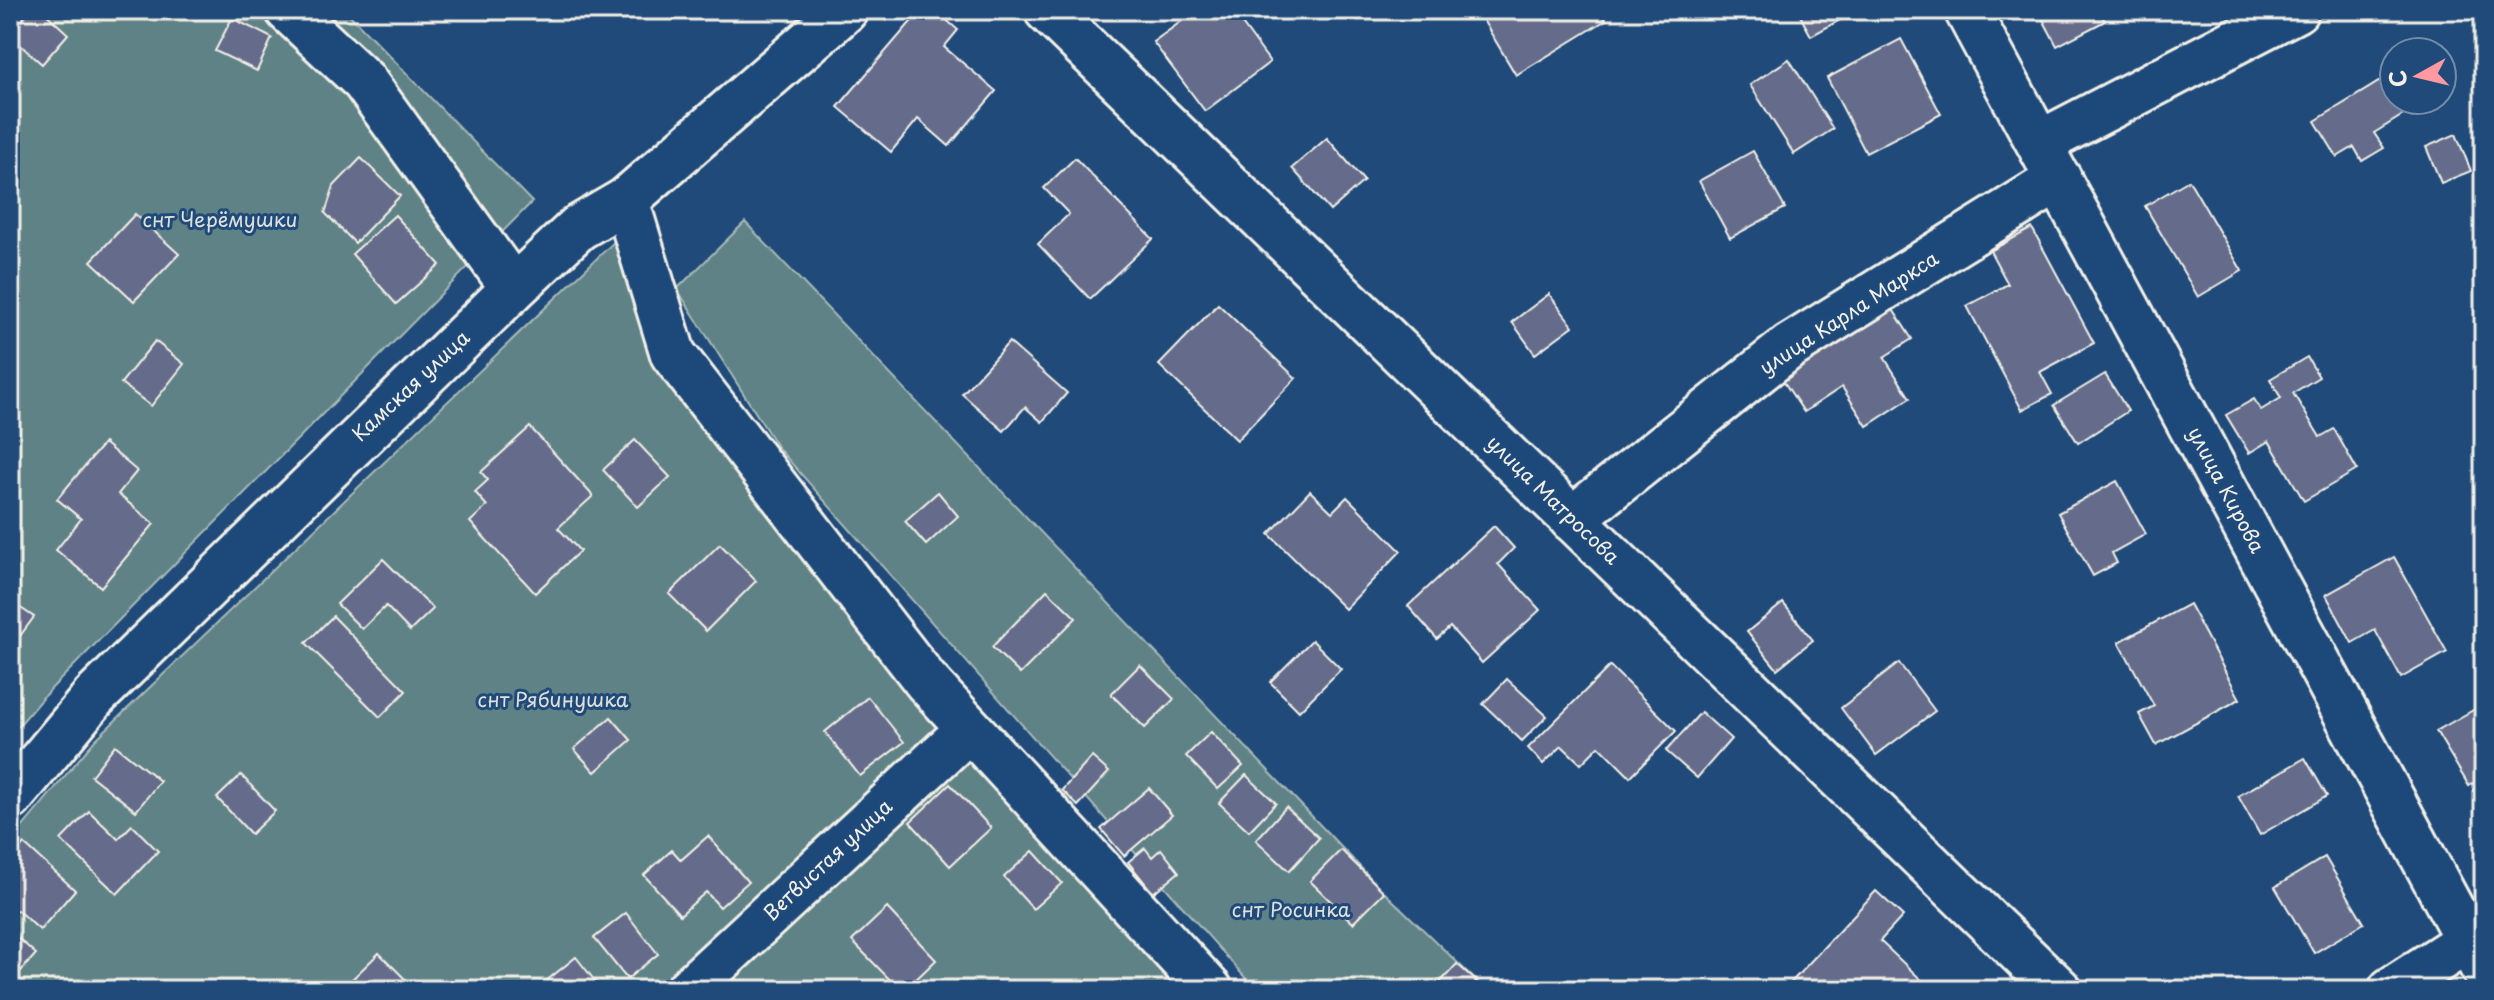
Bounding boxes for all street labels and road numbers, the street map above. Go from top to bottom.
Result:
street label: улица Карла Маркса [1753,243,1944,382]
street label: Камская улица [345,322,476,448]
street label: улица Кирова [2181,421,2273,559]
street label: улица Матросова [1480,428,1628,571]
street label: Ветвистая улица [756,791,899,927]

